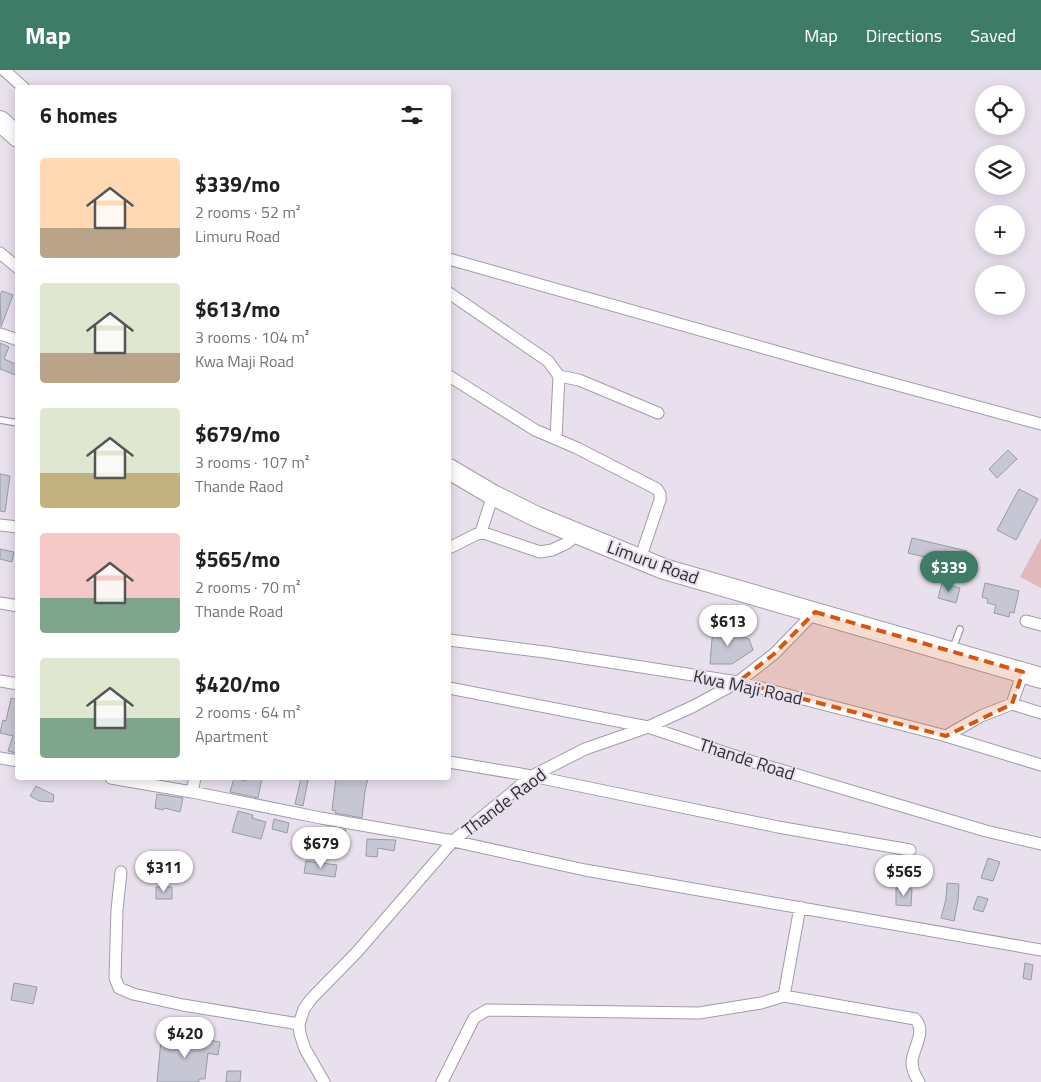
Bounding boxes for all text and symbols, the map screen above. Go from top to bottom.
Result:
text: Map [25,17,71,53]
text: Map [804,22,838,49]
text: Directions [866,22,942,49]
text: Saved [970,22,1016,49]
map controls [975,85,1025,315]
button: locate [975,85,1025,135]
text: 6 homes [40,99,117,131]
icon: filters [398,101,426,129]
button: layers [975,145,1025,195]
text: $339/mo [195,168,280,200]
icon: home [80,178,140,238]
text: 2 rooms · 52 m² [195,200,300,224]
button: + [975,205,1025,255]
text: Limuru Road [195,224,280,248]
button: − [975,265,1025,315]
text: $613/mo [195,293,280,325]
icon: home [80,303,140,363]
text: 3 rooms · 104 m² [195,325,309,349]
text: Kwa Maji Road [195,349,294,373]
text: $679/mo [195,418,280,450]
icon: home [80,428,140,488]
text: 3 rooms · 107 m² [195,450,309,474]
text: Thande Raod [195,474,283,498]
street label: Limuru Road [603,533,703,591]
text: $565/mo [195,543,280,575]
pin: $339 [919,550,979,593]
icon: home [80,553,140,613]
text: $339 [931,555,967,579]
text: 2 rooms · 70 m² [195,575,300,599]
text: Thande Road [195,599,283,623]
pin: $613 [698,604,758,647]
text: $613 [710,609,746,633]
street label: Kwa Maji Road [691,662,805,712]
text: $420/mo [195,668,280,700]
icon: home [80,678,140,738]
text: 2 rooms · 64 m² [195,700,300,724]
text: Apartment [195,724,268,748]
street label: Thande Road [696,731,798,787]
street label: Thande Raod [456,761,552,843]
pin: $679 [291,826,351,869]
text: $679 [303,831,339,855]
pin: $311 [134,850,194,893]
pin: $565 [874,854,934,897]
text: $311 [146,855,182,879]
text: $565 [886,859,922,883]
pin: $420 [155,1016,215,1059]
text: $420 [167,1021,203,1045]

